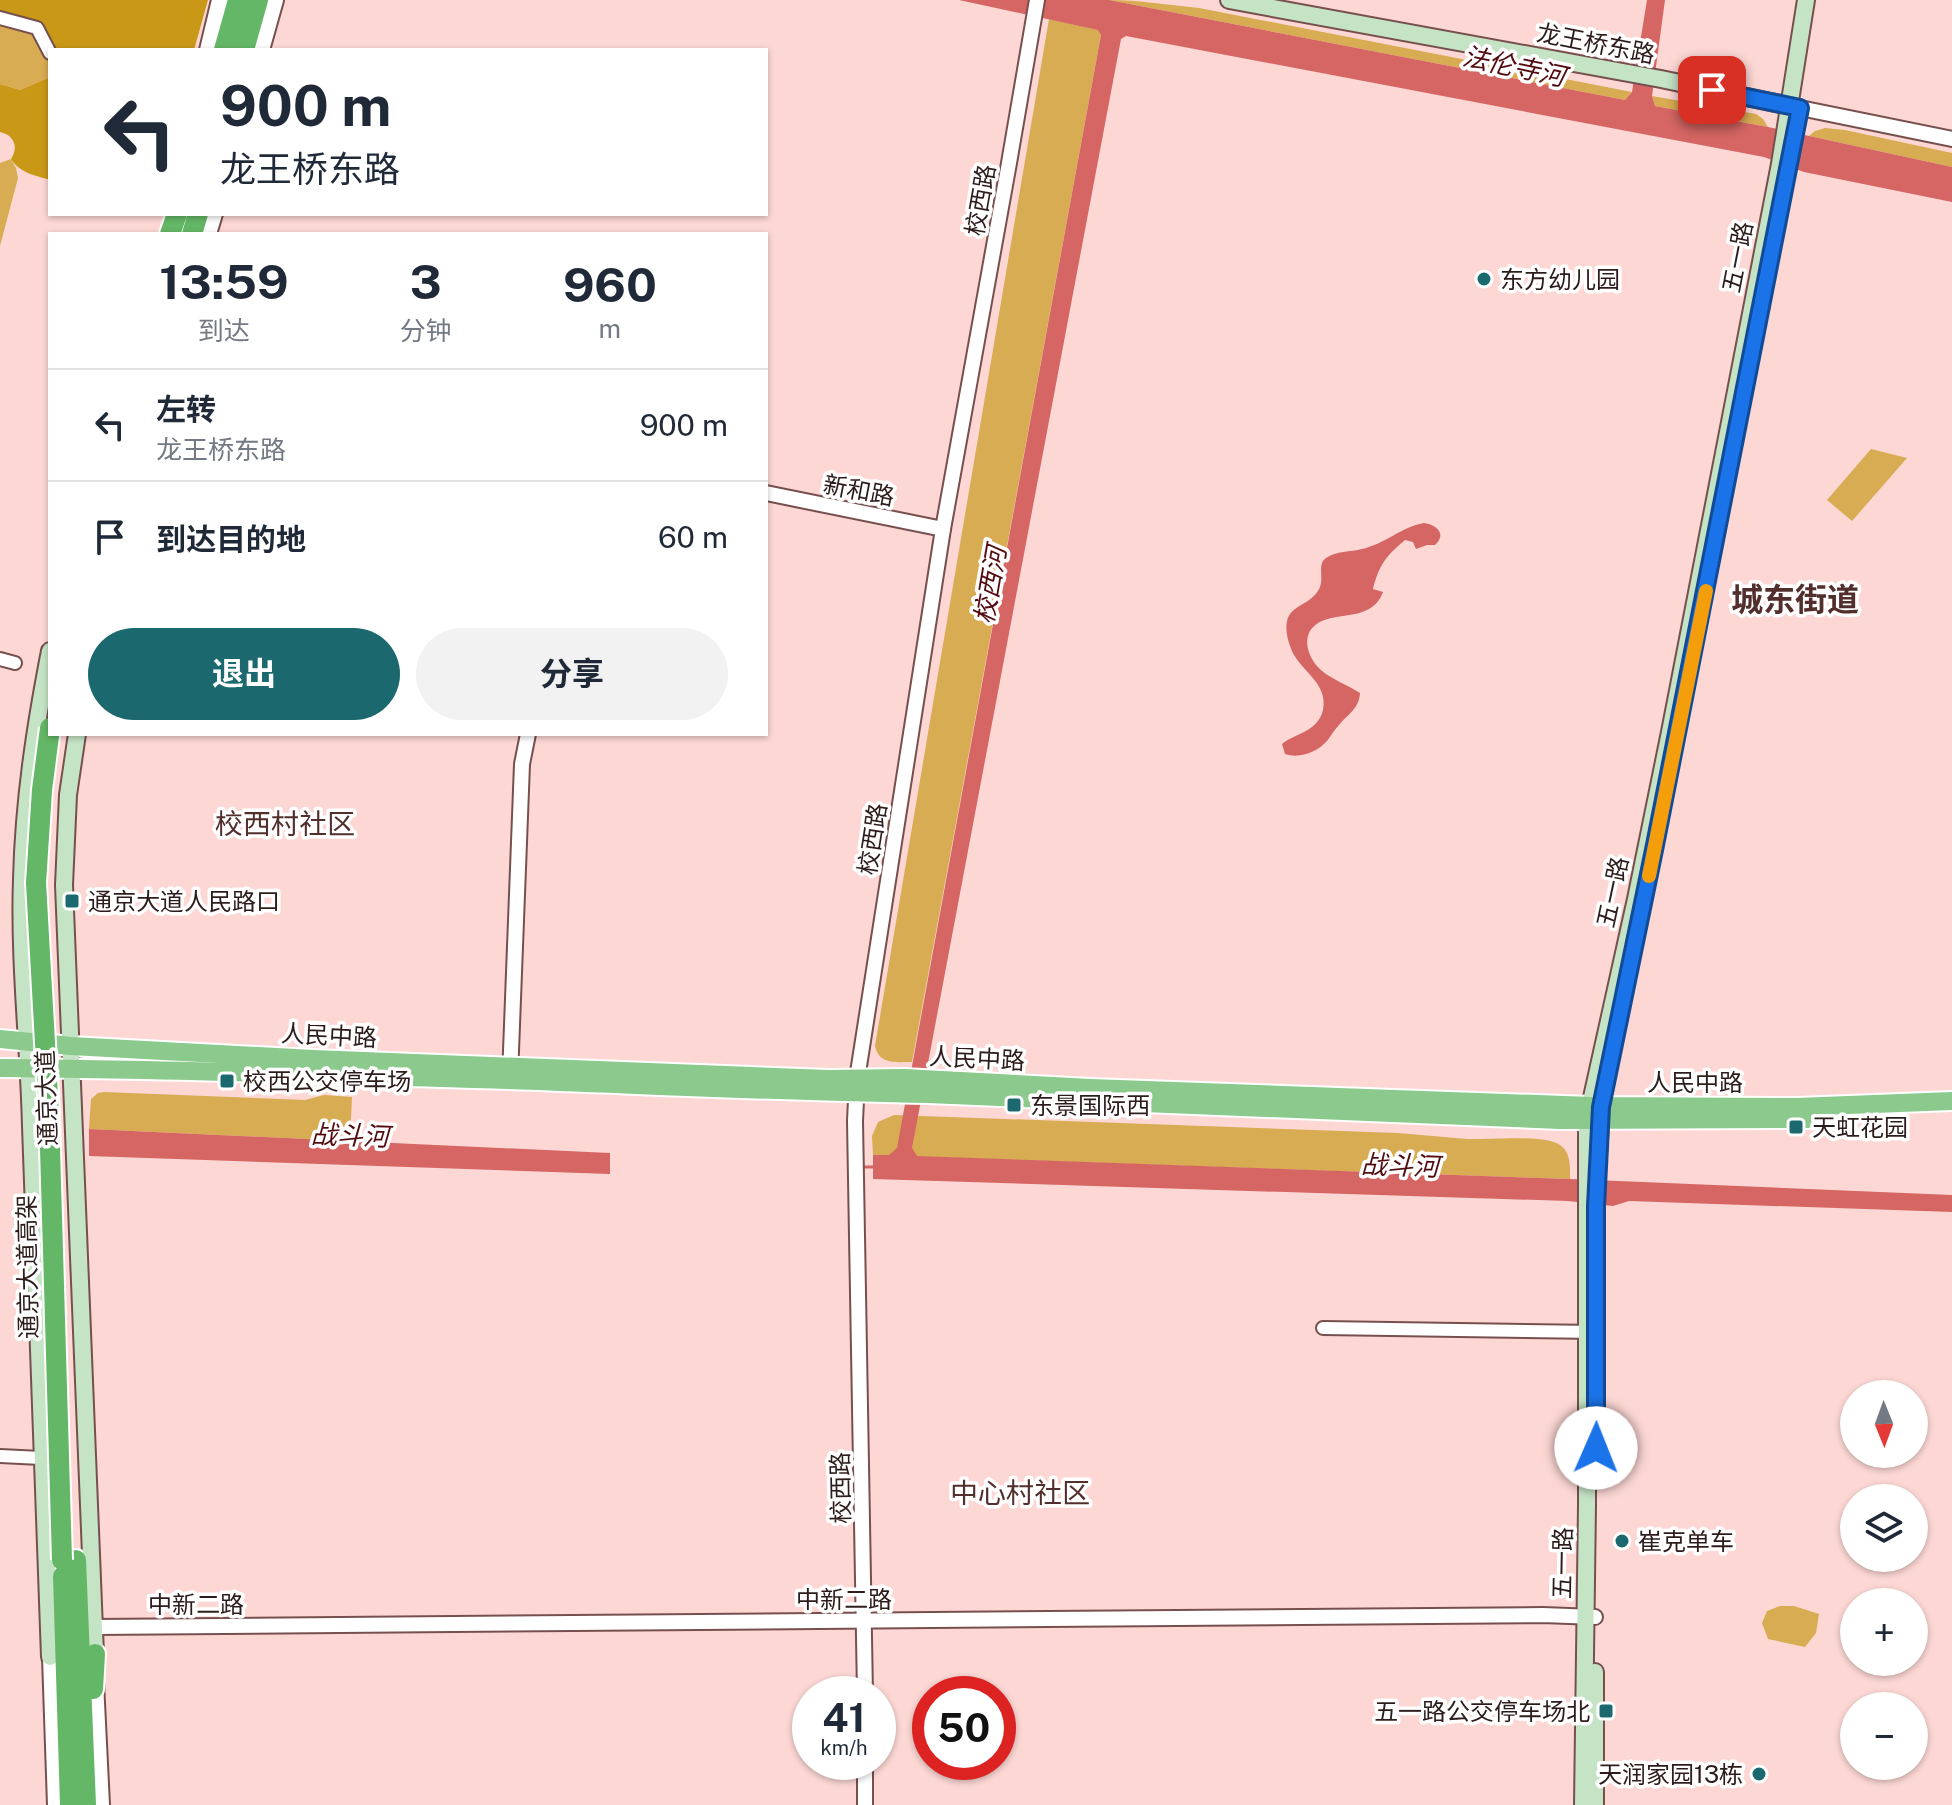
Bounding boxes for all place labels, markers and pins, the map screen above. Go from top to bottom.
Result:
pin [1678,56,1746,124]
place label: 东方幼儿园 [1500,265,1620,293]
marker: 东方幼儿园 [1475,270,1493,288]
place label: 通京大道人民路口 [88,887,280,915]
marker: 通京大道人民路口 [63,892,81,910]
place label: 校西公交停车场 [243,1067,411,1095]
marker: 校西公交停车场 [218,1072,236,1090]
place label: 东景国际西 [1030,1091,1150,1119]
marker: 东景国际西 [1005,1096,1023,1114]
place label: 天虹花园 [1812,1113,1908,1141]
marker: 天虹花园 [1787,1118,1805,1136]
place label: 崔克单车 [1638,1527,1734,1555]
marker: 崔克单车 [1613,1532,1631,1550]
place label: 五一路公交停车场北 [1374,1697,1590,1725]
marker: 五一路公交停车场北 [1597,1702,1615,1720]
place label: 天润家园13栋 [1598,1760,1743,1788]
marker: 天润家园13栋 [1750,1765,1768,1783]

